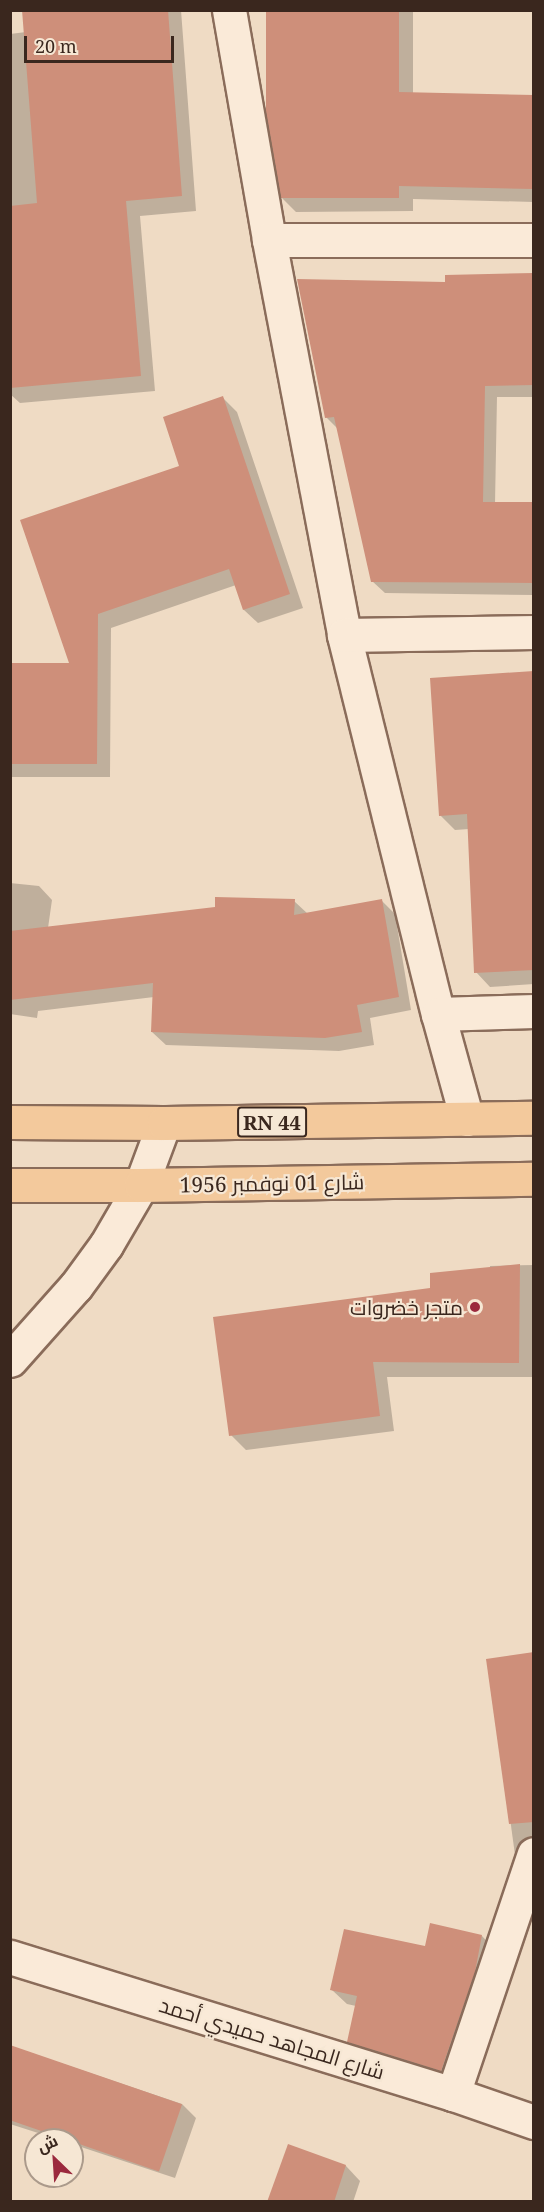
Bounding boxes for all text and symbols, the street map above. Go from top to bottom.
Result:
scale bar [27,24,177,62]
text: 20 m [35,34,77,58]
road number: RN 44 [236,1105,308,1139]
street label: شارع 01 نوفمبر 1956 [179,1169,365,1197]
place label: متجر خضروات [350,1294,463,1320]
marker: متجر خضروات [468,1300,482,1314]
street label: شارع المجاهد حميدي أحمد [156,1992,388,2084]
north arrow [24,2128,84,2188]
text: ش [33,2129,61,2158]

